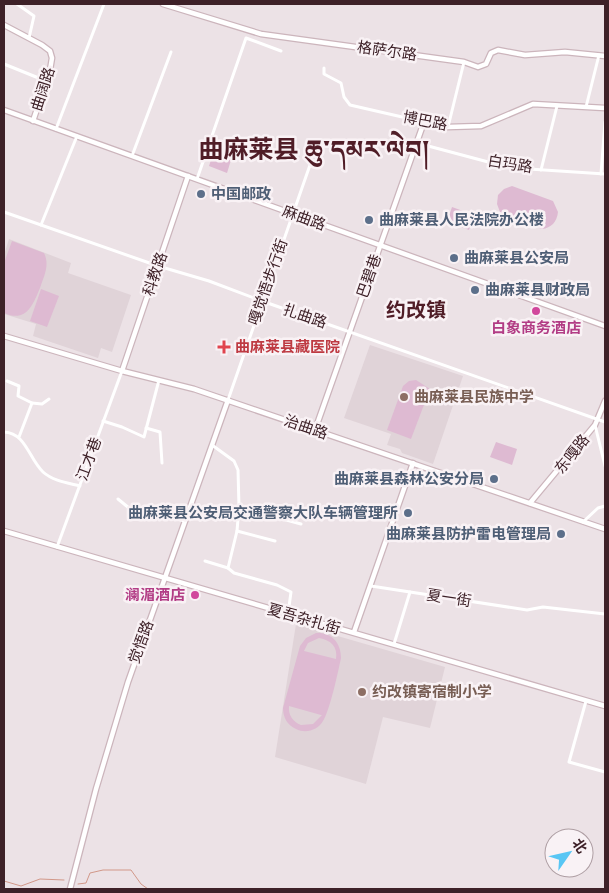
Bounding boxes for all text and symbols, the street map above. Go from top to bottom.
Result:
street label: 格萨尔路 [356,38,418,64]
street label: 曲阔路 [27,65,59,113]
street label: 博巴路 [401,108,449,134]
district label: 曲麻莱县 ཆུ་དམར་ལེབ། [199,130,429,171]
street label: 白玛路 [486,152,534,176]
place label: 中国邮政 [211,185,271,203]
marker: 中国邮政 [195,188,207,200]
street label: 麻曲路 [280,202,328,234]
place label: 曲麻莱县人民法院办公楼 [379,211,544,229]
marker: 曲麻莱县人民法院办公楼 [363,214,375,226]
street label: 嘎觉悟步行街 [245,237,291,327]
place label: 曲麻莱县公安局 [464,249,569,267]
street label: 科教路 [139,250,171,298]
street label: 巴碧巷 [353,252,385,300]
marker: 曲麻莱县公安局 [448,252,460,264]
place label: 曲麻莱县财政局 [485,281,590,299]
marker: 曲麻莱县财政局 [469,284,481,296]
district label: 约改镇 [386,298,446,322]
street label: 扎曲路 [281,300,329,332]
marker: 白象商务酒店 [530,305,542,317]
place label: 白象商务酒店 [491,319,581,337]
place label: 曲麻莱县藏医院 [235,338,340,356]
marker: 曲麻莱县藏医院 [217,340,231,354]
place label: 曲麻莱县民族中学 [414,388,534,406]
marker: 曲麻莱县民族中学 [398,391,410,403]
street label: 治曲路 [282,411,330,443]
street label: 东嘎路 [551,431,593,477]
street label: 江才巷 [73,435,105,483]
place label: 曲麻莱县森林公安分局 [334,470,484,488]
marker: 曲麻莱县森林公安分局 [488,473,500,485]
place label: 曲麻莱县公安局交通警察大队车辆管理所 [128,504,398,522]
marker: 曲麻莱县公安局交通警察大队车辆管理所 [402,507,414,519]
place label: 曲麻莱县防护雷电管理局 [386,525,551,543]
marker: 曲麻莱县防护雷电管理局 [555,528,567,540]
place label: 澜湄酒店 [125,586,185,604]
street label: 夏一街 [425,586,473,610]
marker: 澜湄酒店 [189,589,201,601]
street label: 夏吾杂扎街 [265,600,343,638]
street label: 觉悟路 [125,618,157,666]
place label: 约改镇寄宿制小学 [372,683,492,701]
marker: 约改镇寄宿制小学 [356,686,368,698]
north arrow [544,828,594,878]
text: 北 [569,835,590,856]

